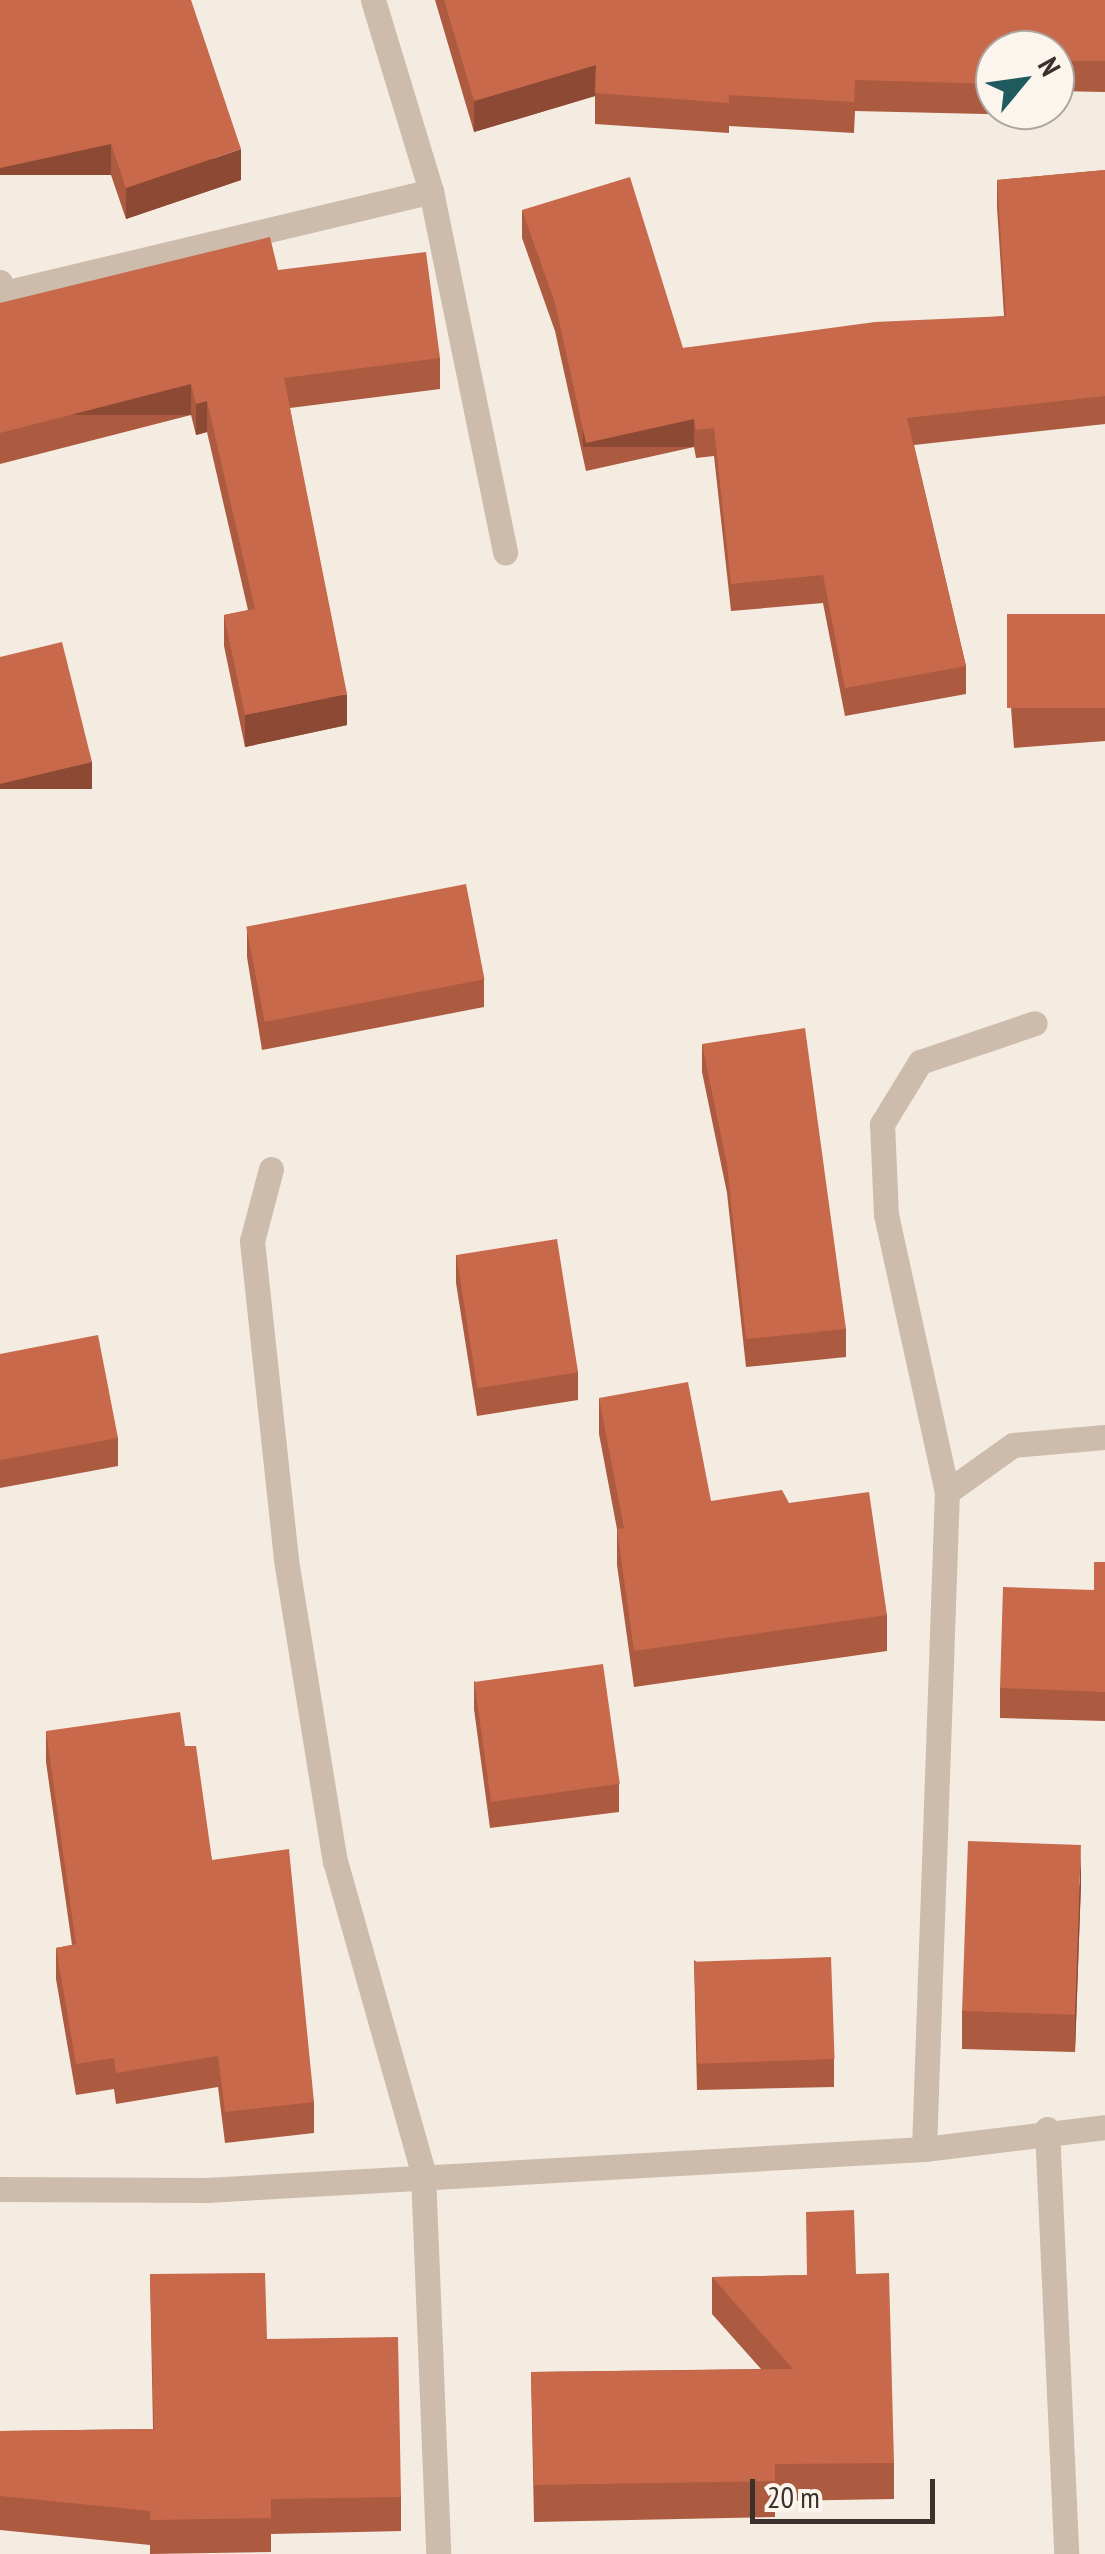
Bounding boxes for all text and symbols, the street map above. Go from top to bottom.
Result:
north arrow [975,30,1075,130]
text: N [1030,51,1070,82]
scale bar [755,2459,940,2521]
text: 20 m [767,2477,820,2516]

